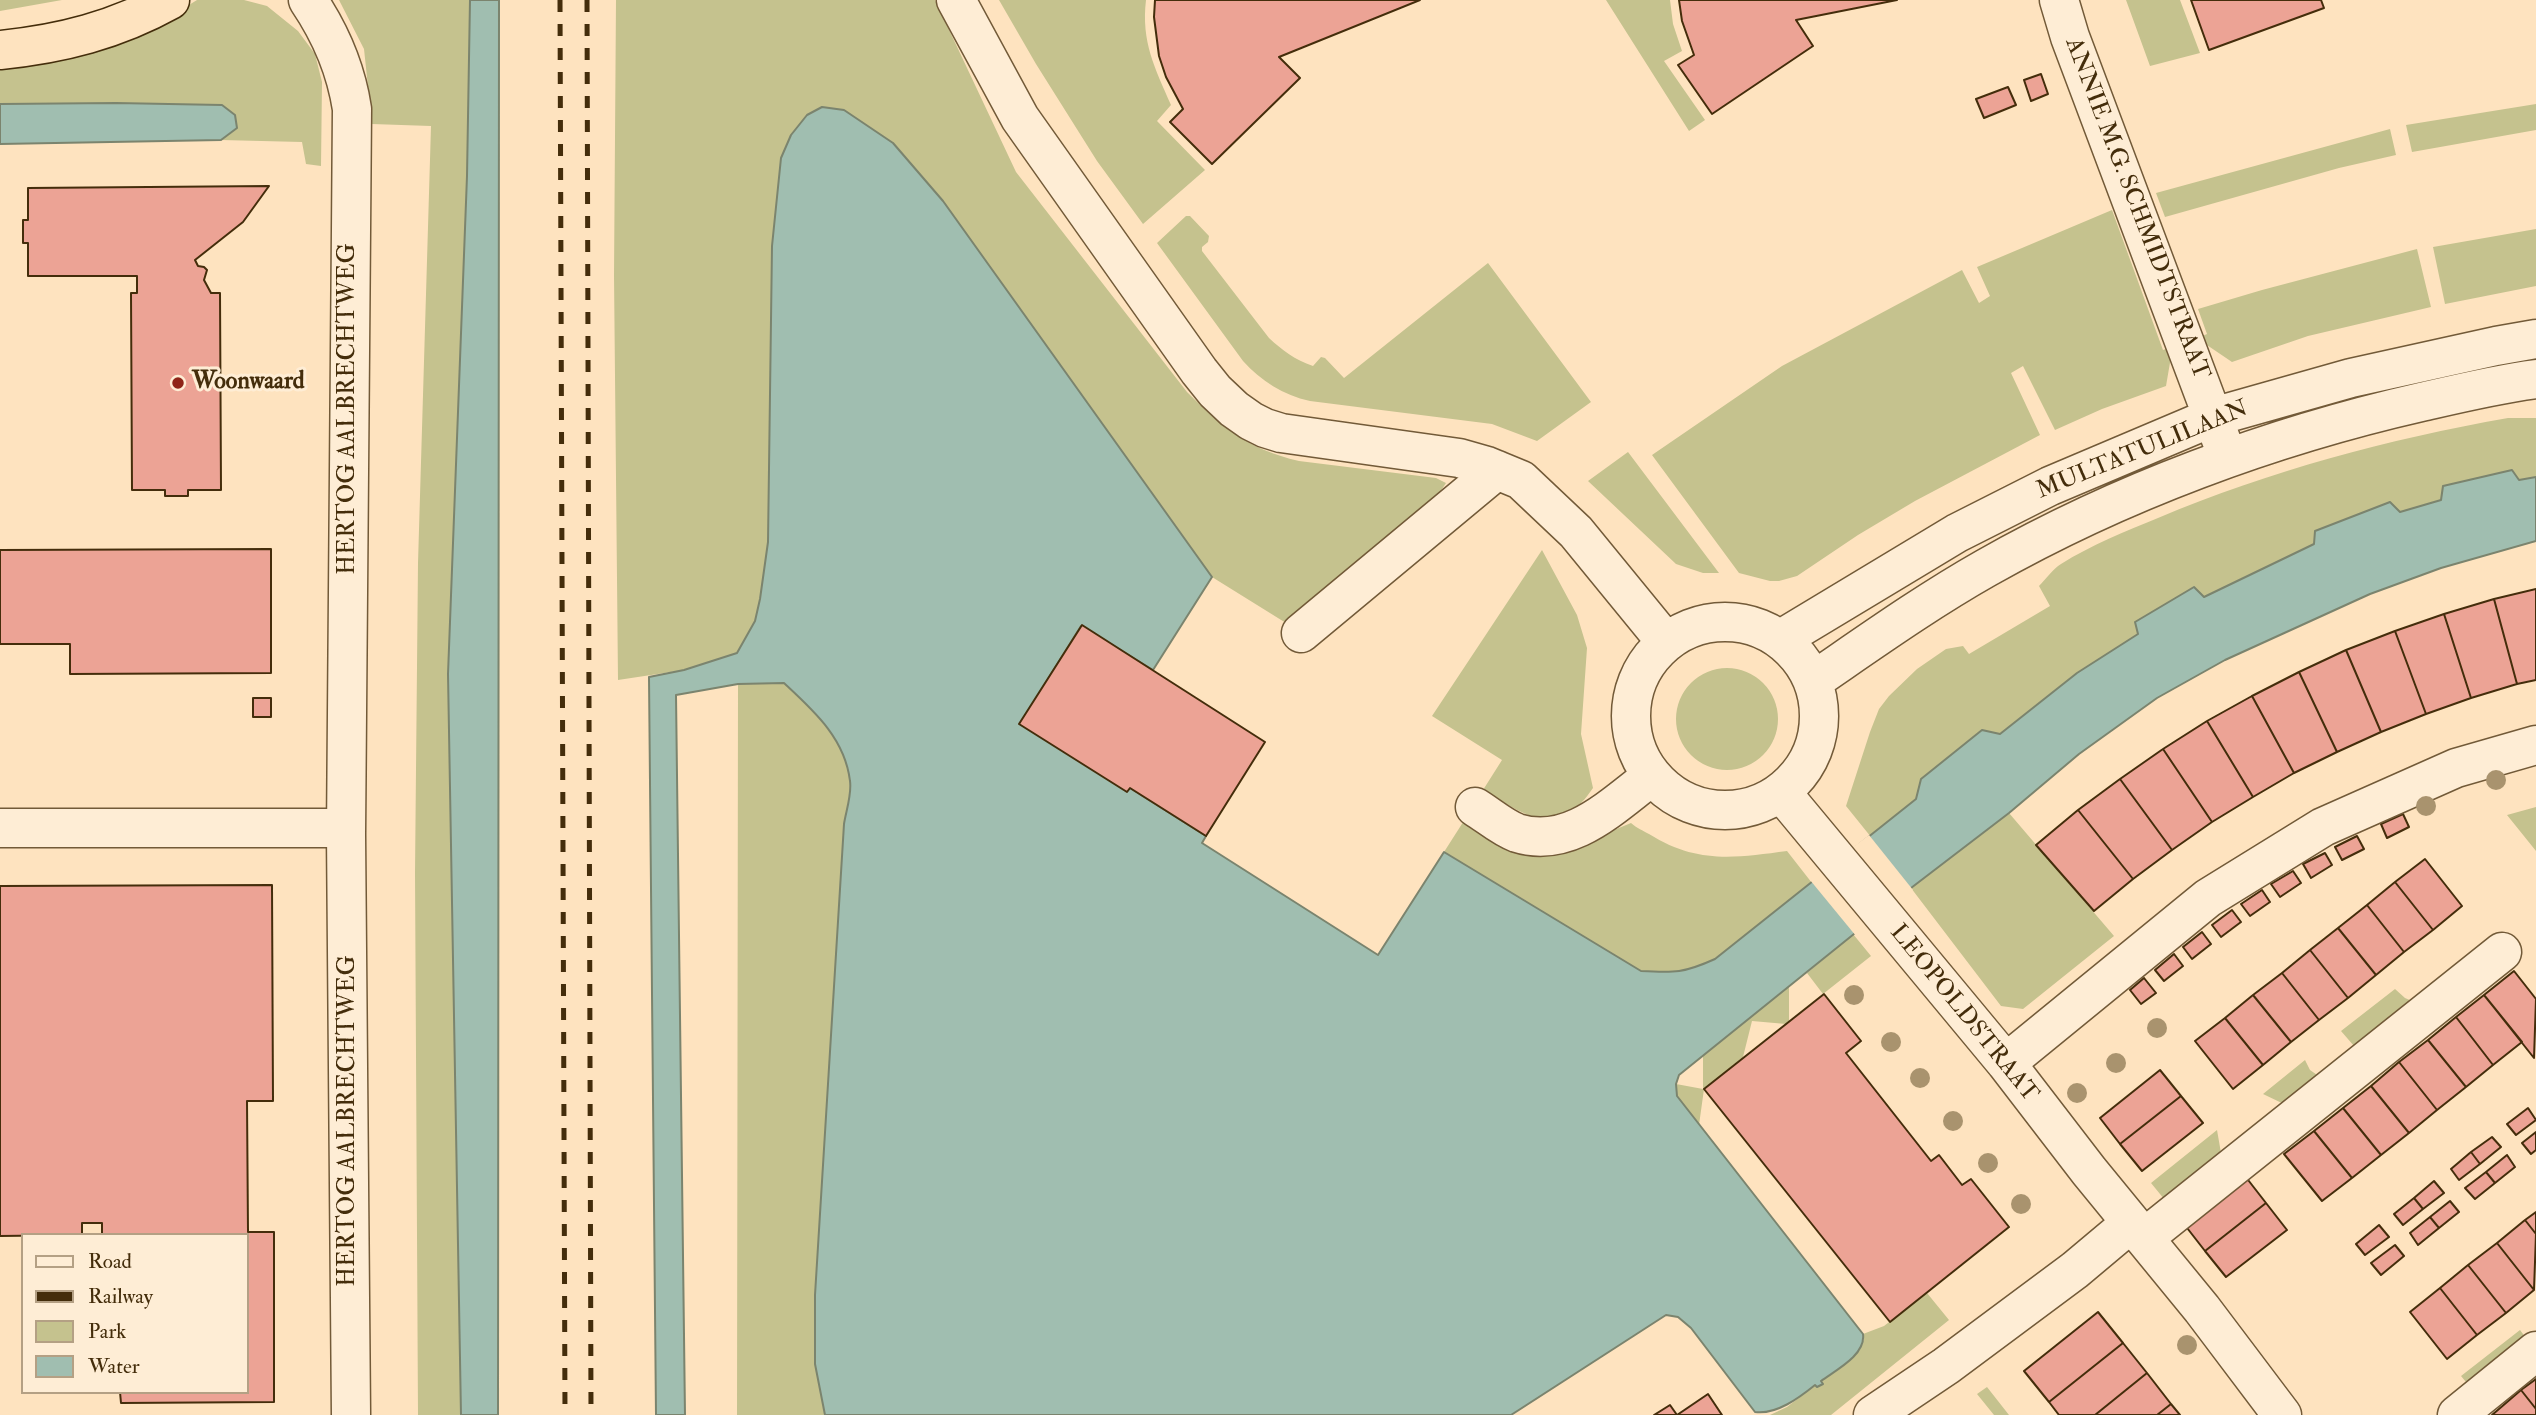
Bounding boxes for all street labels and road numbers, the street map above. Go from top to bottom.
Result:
street label: ANNIE M.G. SCHMIDTSTRAAT [2057,34,2215,384]
street label: HERTOG AALBRECHTWEG [335,243,363,575]
street label: MULTATULILAAN [2033,395,2253,507]
street label: LEOPOLDSTRAAT [1883,919,2043,1109]
street label: HERTOG AALBRECHTWEG [335,955,363,1287]

